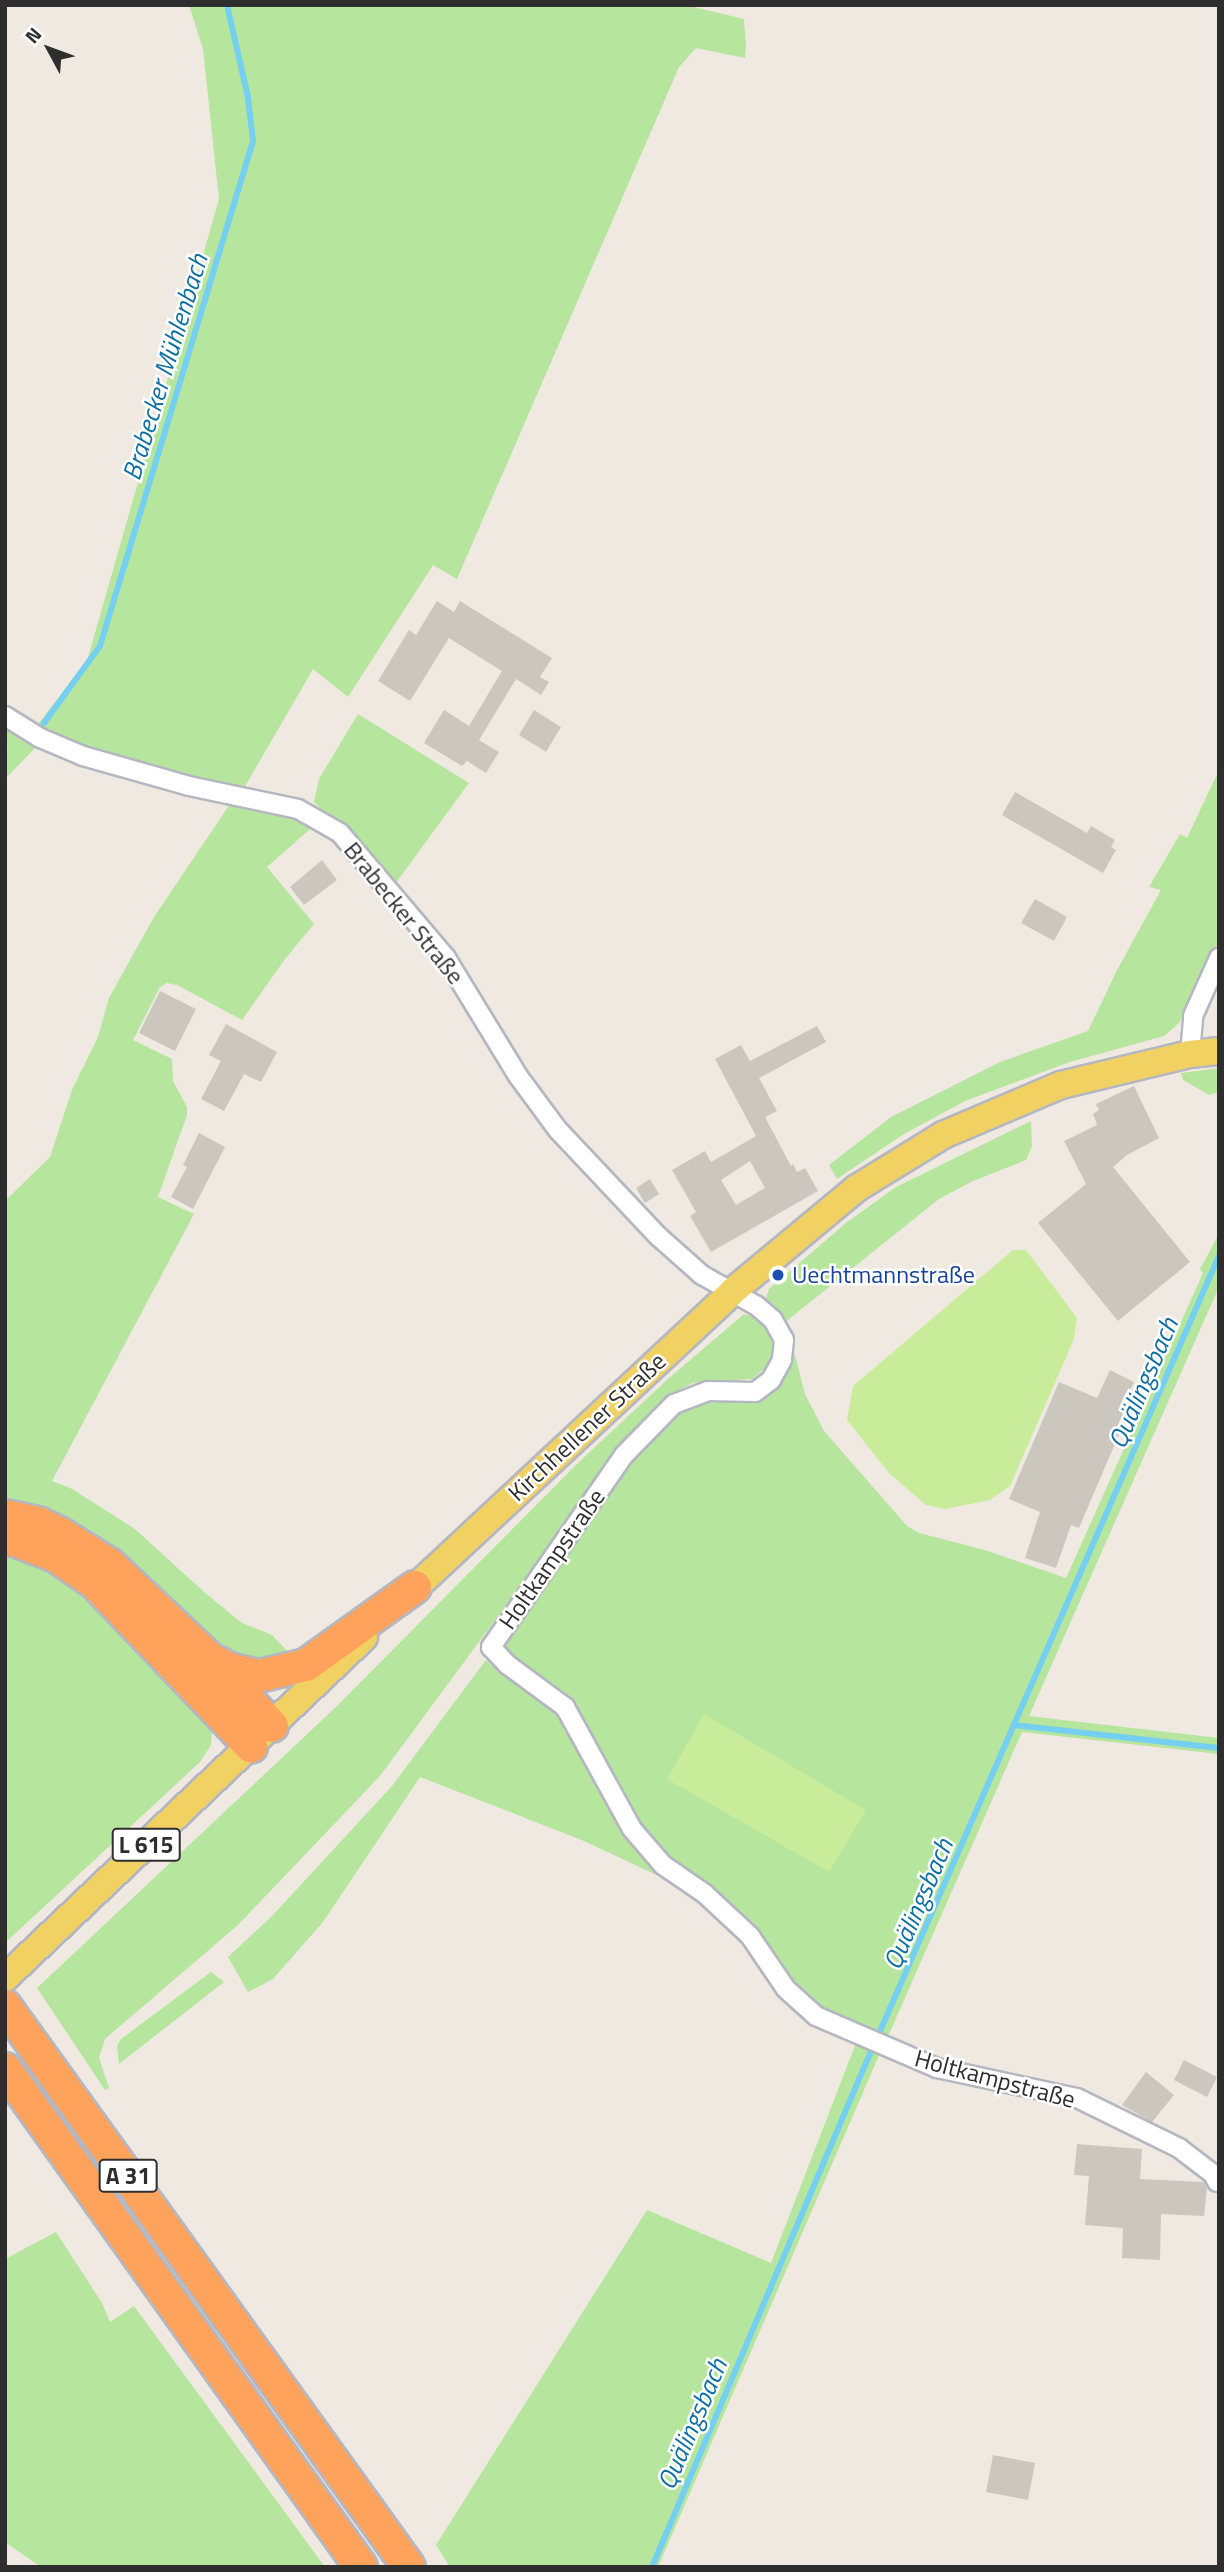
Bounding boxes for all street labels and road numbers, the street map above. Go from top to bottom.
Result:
street label: Brabecker Straße [338,836,470,990]
street label: Kirchhellener Straße [502,1347,672,1507]
street label: Holtkampstraße [493,1483,611,1635]
road number: L 615 [111,1826,181,1864]
street label: Holtkampstraße [912,2044,1078,2114]
road number: A 31 [98,2156,158,2196]

